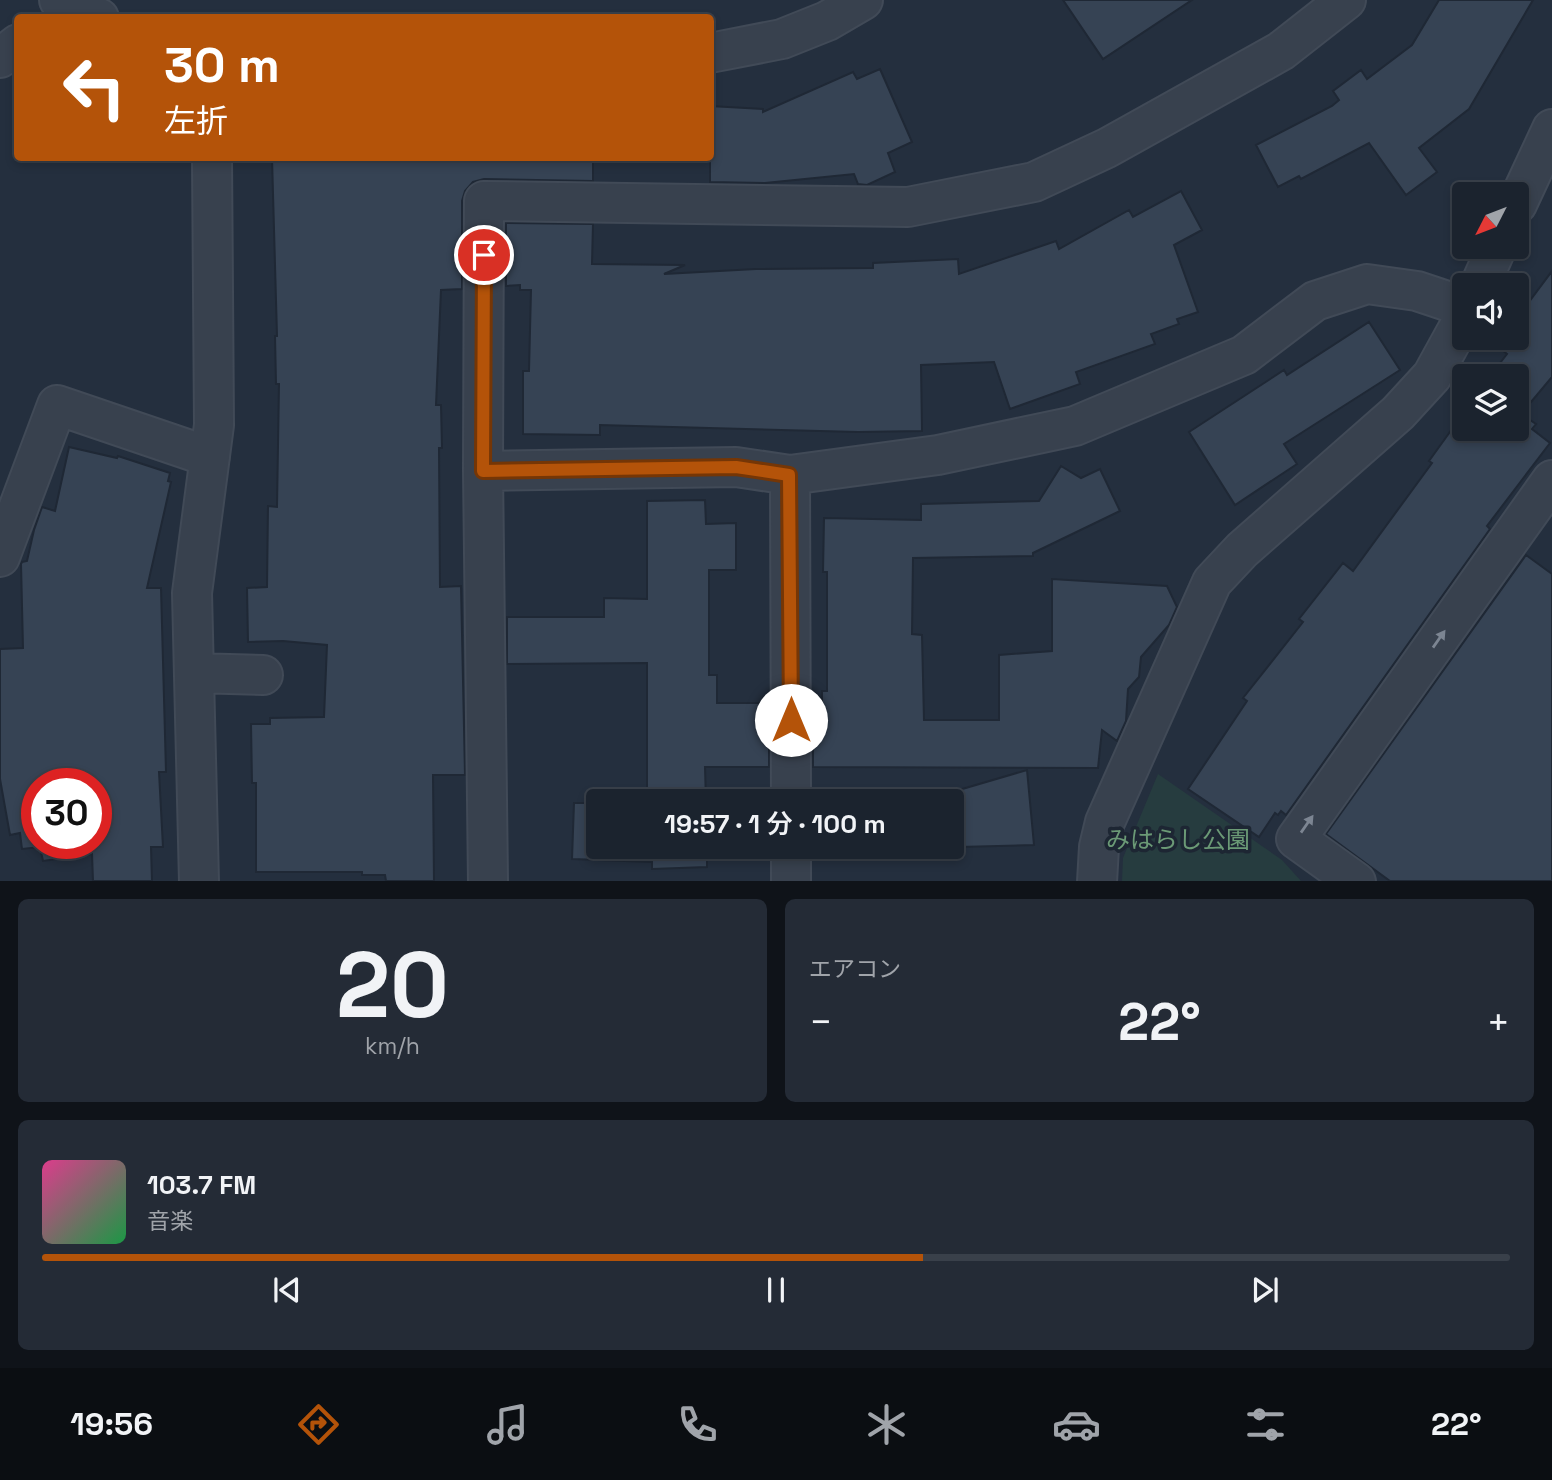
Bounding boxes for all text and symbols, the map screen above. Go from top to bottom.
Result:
text: 30 m [164,34,280,96]
icon: left [49,42,140,133]
text: 左折 [164,101,228,141]
north arrow [1452,182,1530,259]
map controls [1452,182,1529,441]
pin [454,225,514,285]
icon: arrive [465,236,503,274]
button: sound [1452,273,1529,350]
button: layers [1452,364,1529,441]
one-way arrow [1432,629,1446,648]
position arrow [754,683,828,757]
speed limit sign: 30 [21,768,112,859]
text: 19:57 · 1 分 · 100 m [664,807,886,841]
one-way arrow [1300,815,1314,833]
park label: みはらし公園 [1106,824,1250,855]
text: 20 [336,927,449,1044]
text: エアコン [809,954,901,984]
text: 22° [1118,989,1201,1055]
text: − [809,998,833,1046]
text: + [1486,998,1510,1046]
text: km/h [365,1031,420,1061]
text: 103.7 FM [147,1168,256,1202]
text: 音楽 [147,1206,193,1236]
icon: previous [268,1271,306,1309]
icon: pause [757,1271,795,1309]
icon: next [1246,1271,1284,1309]
icon: directions [294,1400,343,1449]
icon: music [483,1400,532,1449]
icon: phone [673,1400,722,1449]
icon: climate [862,1400,911,1449]
icon: car [1052,1400,1101,1449]
icon: filters [1241,1400,1290,1449]
text: 19:56 [70,1404,153,1444]
text: 22° [1431,1404,1482,1444]

